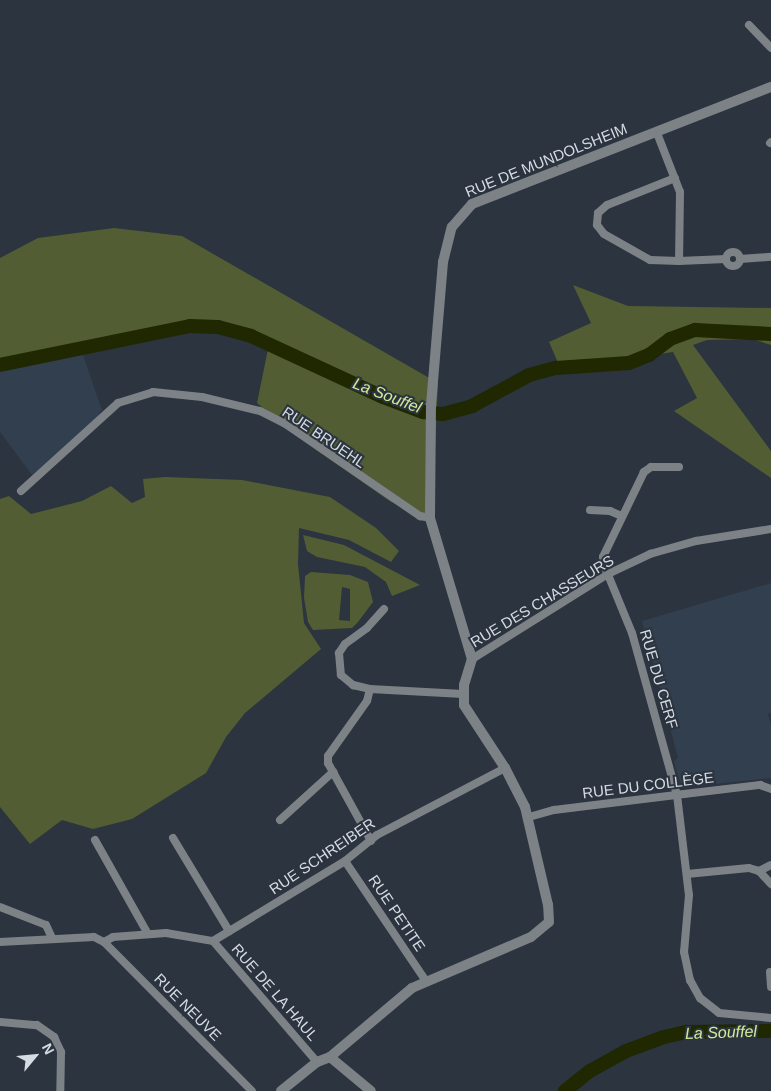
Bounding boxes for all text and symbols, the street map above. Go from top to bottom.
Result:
street label: RUE DE MUNDOLSHEIM [462,119,630,201]
water label: La Souffel [350,374,424,418]
street label: RUE BRUEHL [279,403,369,471]
street label: RUE DES CHASSEURS [467,551,617,651]
street label: RUE DU CERF [636,627,682,731]
street label: RUE DU COLLÈGE [581,768,715,802]
street label: RUE SCHREIBER [266,814,378,898]
street label: RUE PETITE [365,871,429,955]
street label: RUE DE LA HAUL [228,940,322,1044]
street label: RUE NEUVE [151,970,225,1044]
water label: La Souffel [685,1022,757,1044]
north arrow [10,1031,60,1081]
text: N [39,1041,58,1057]

